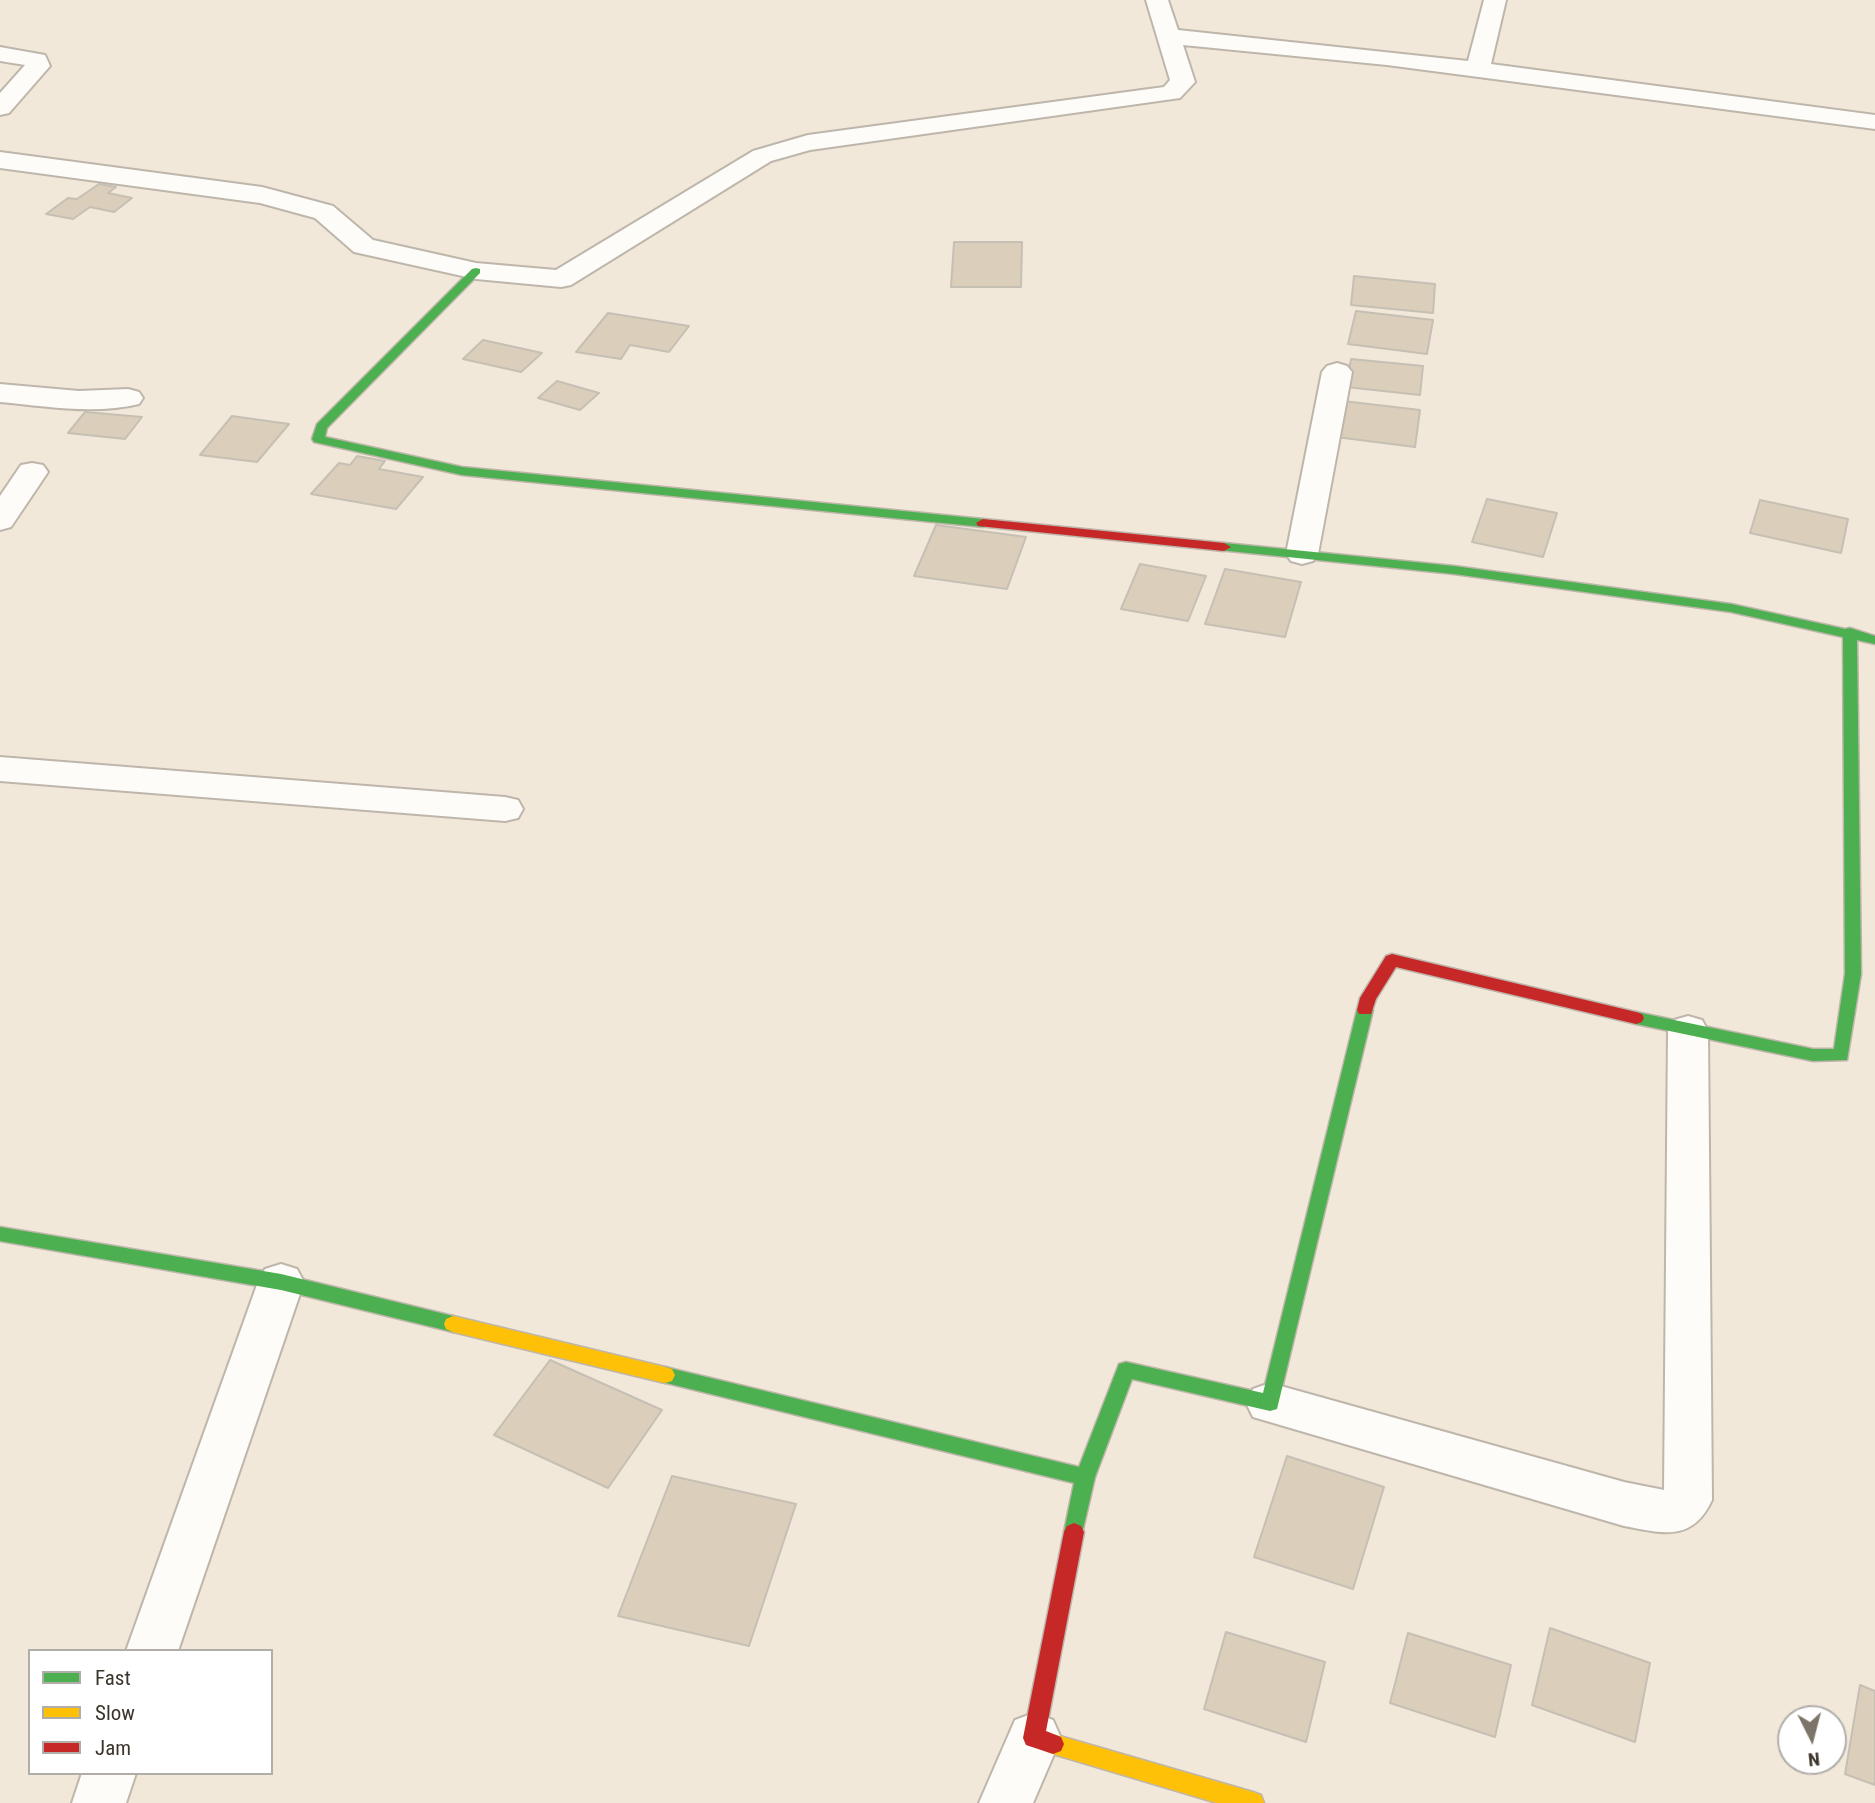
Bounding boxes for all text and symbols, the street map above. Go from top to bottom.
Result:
legend [28,1649,273,1775]
text: Fast [95,1666,131,1690]
text: Slow [95,1701,135,1725]
north arrow [1777,1705,1847,1775]
text: Jam [95,1736,131,1760]
text: N [1807,1747,1821,1771]

